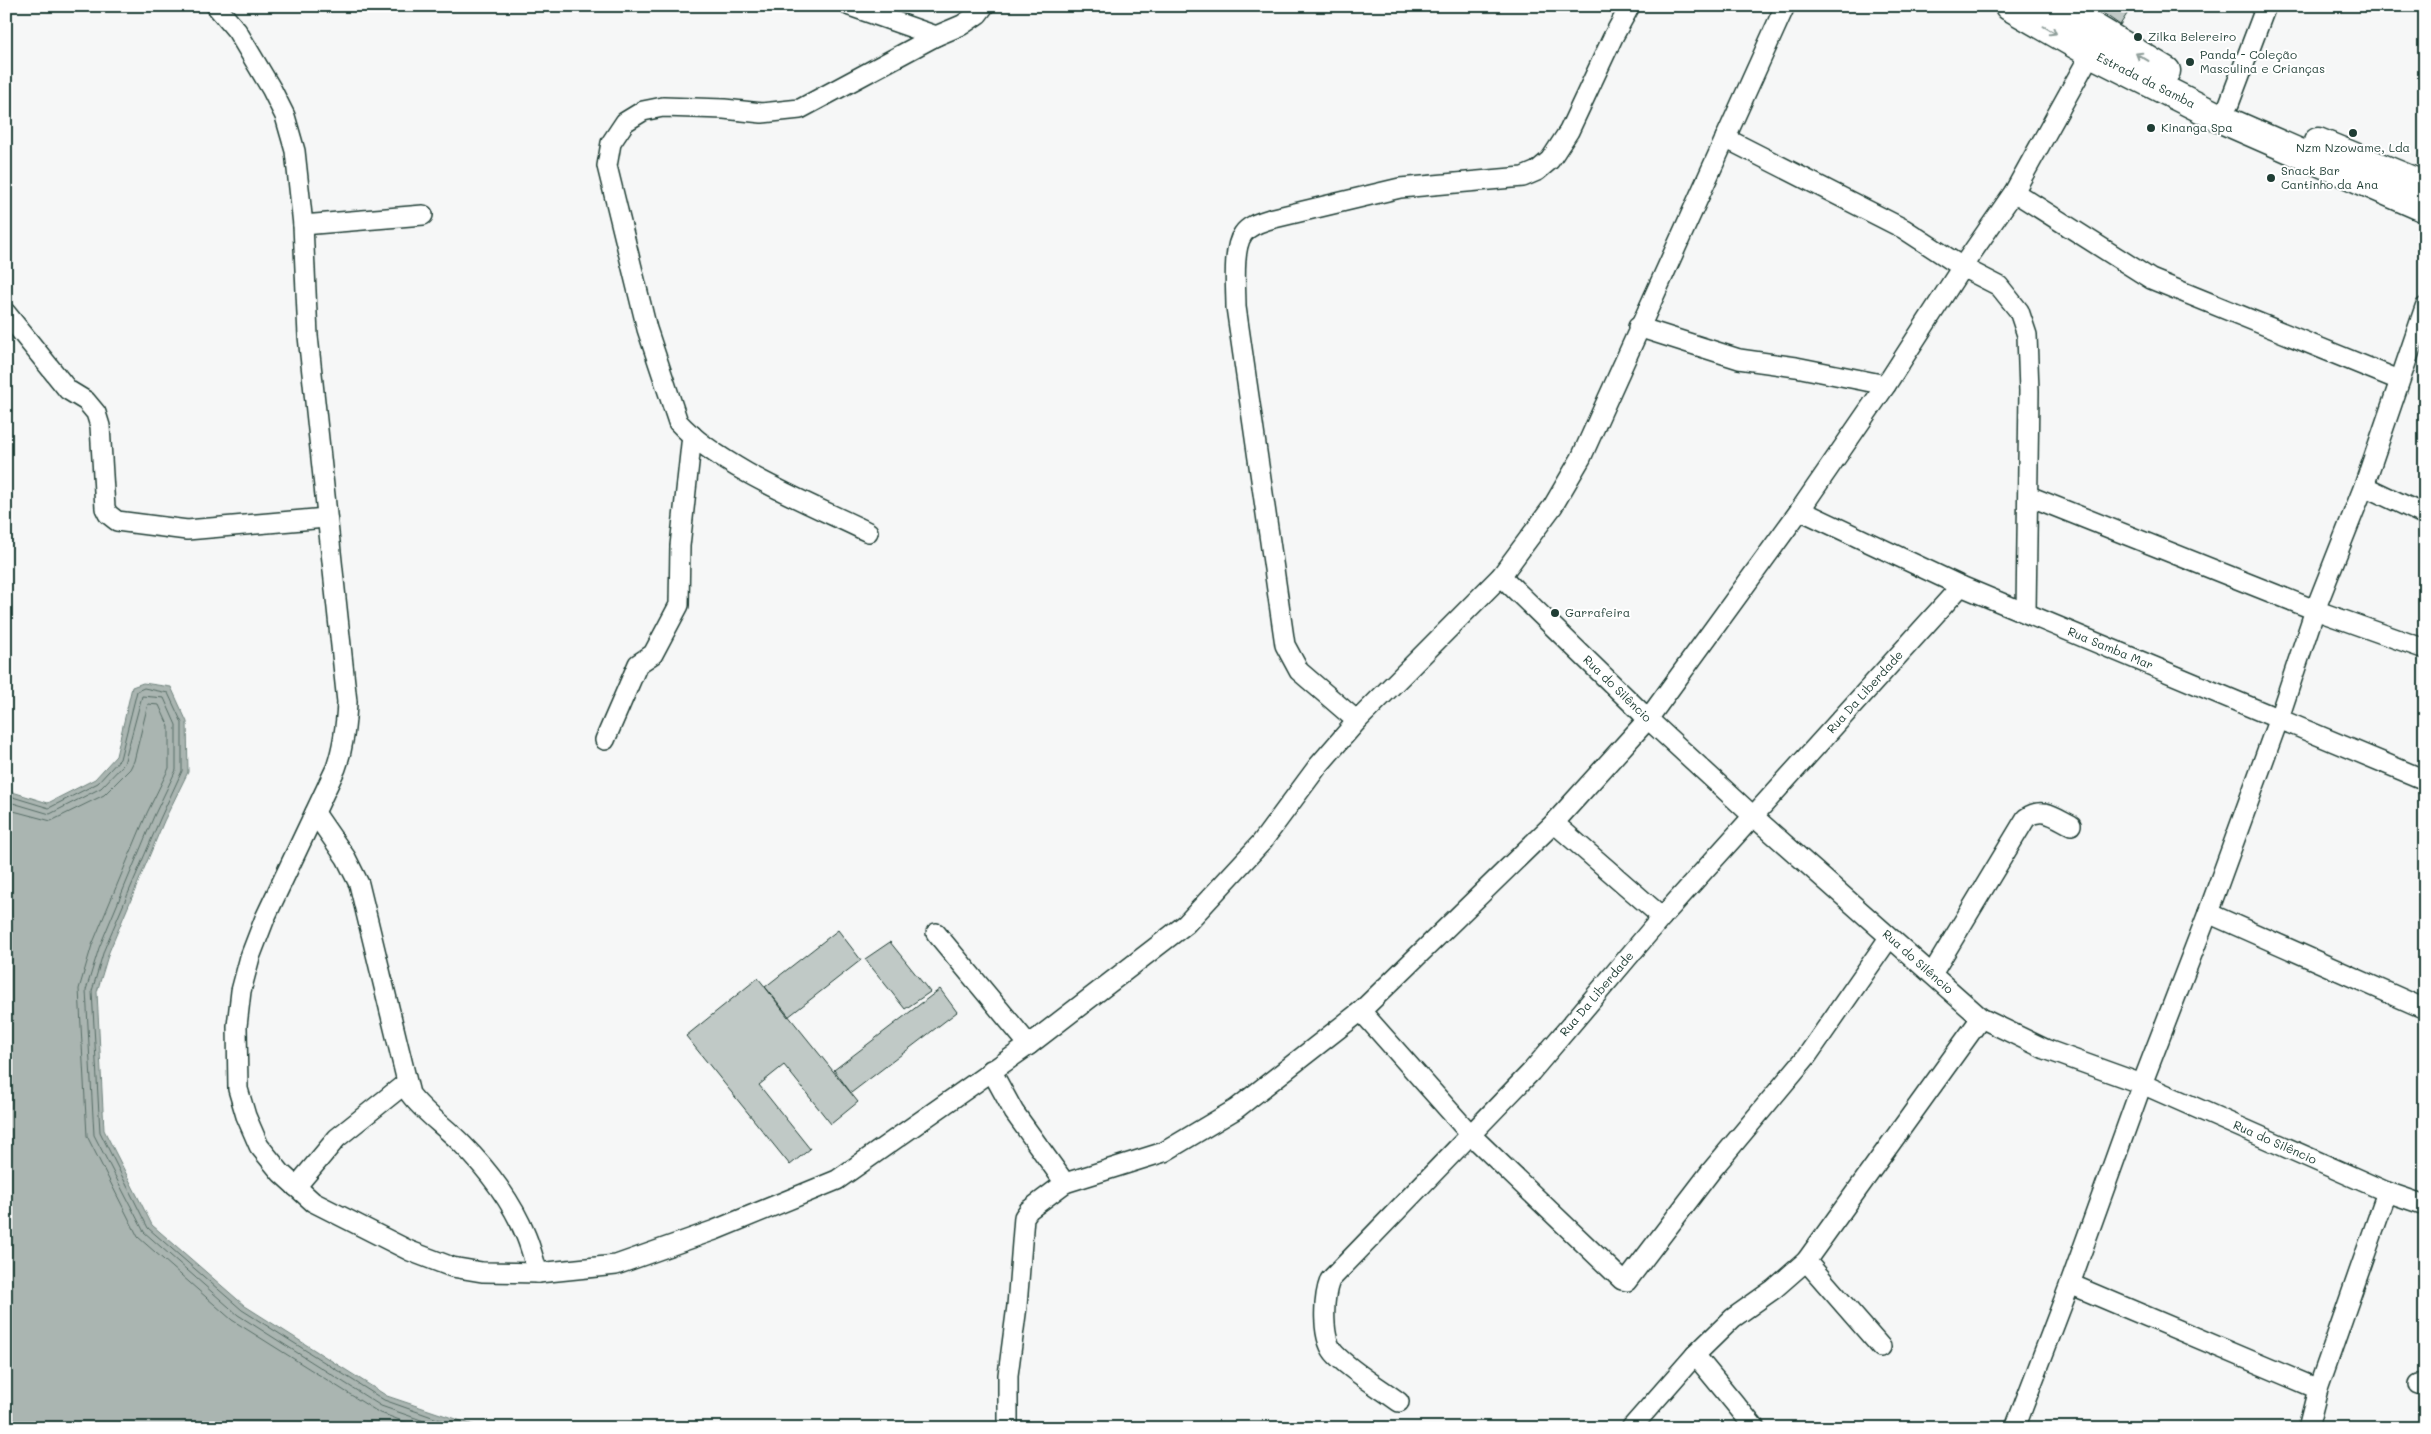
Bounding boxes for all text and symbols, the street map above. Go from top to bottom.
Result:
one-way arrow [2043,25,2057,35]
place label: Zilka Belereiro [2148,28,2236,44]
marker: Zilka Belereiro [2132,31,2144,43]
place label: Panda - Coleção Masculina e Crianças [2200,46,2325,76]
street label: Estrada da Samba [2094,48,2198,111]
one-way arrow [2135,52,2149,62]
marker: Panda - Coleção Masculina e Crianças [2184,56,2196,68]
place label: Kinanga Spa [2161,119,2233,135]
marker: Kinanga Spa [2145,122,2157,134]
marker: Nzm Nzowame, Lda [2347,127,2359,139]
place label: Nzm Nzowame, Lda [2296,139,2410,155]
place label: Snack Bar Cantinho da Ana [2281,162,2378,192]
marker: Snack Bar Cantinho da Ana [2265,172,2277,184]
place label: Garrafeira [1565,604,1630,620]
marker: Garrafeira [1549,607,1561,619]
street label: Rua Samba Mar [2066,623,2156,673]
street label: Rua Da Liberdade [1823,647,1906,736]
street label: Rua do Silêncio [1580,651,1656,725]
street label: Rua do Silêncio [1879,925,1957,997]
street label: Rua Da Liberdade [1556,948,1637,1039]
street label: Rua do Silêncio [2231,1116,2319,1167]

